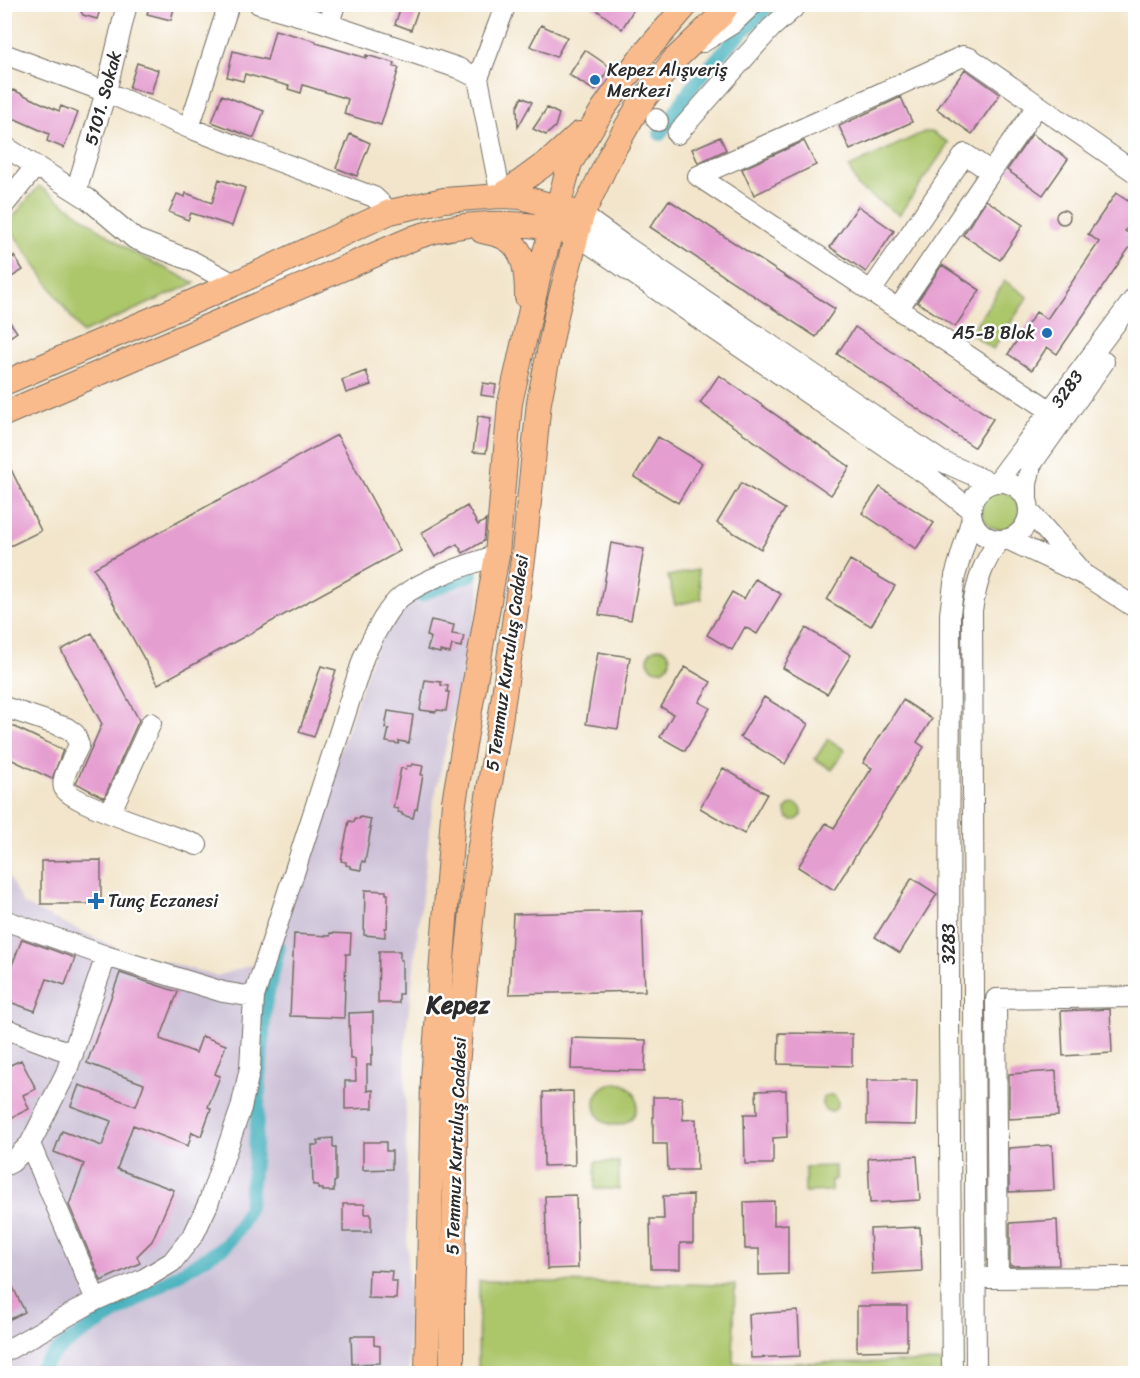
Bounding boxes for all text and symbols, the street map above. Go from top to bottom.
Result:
street label: 5101. Sokak [75,47,131,149]
place label: Kepez Alışveriş Merkezi [607,54,728,107]
marker: Kepez Alışveriş Merkezi [588,73,602,87]
place label: A5-B Blok [951,317,1035,349]
marker: A5-B Blok [1040,326,1054,340]
street label: 3283 [1042,363,1092,415]
street label: 5 Temmuz Kurtuluş Caddesi [476,552,538,773]
place label: Tunç Eczanesi [108,885,219,917]
marker: Tunç Eczanesi [89,894,103,908]
street label: 3283 [933,923,965,965]
district label: Kepez [425,984,491,1026]
street label: 5 Temmuz Kurtuluş Caddesi [436,1036,476,1255]

